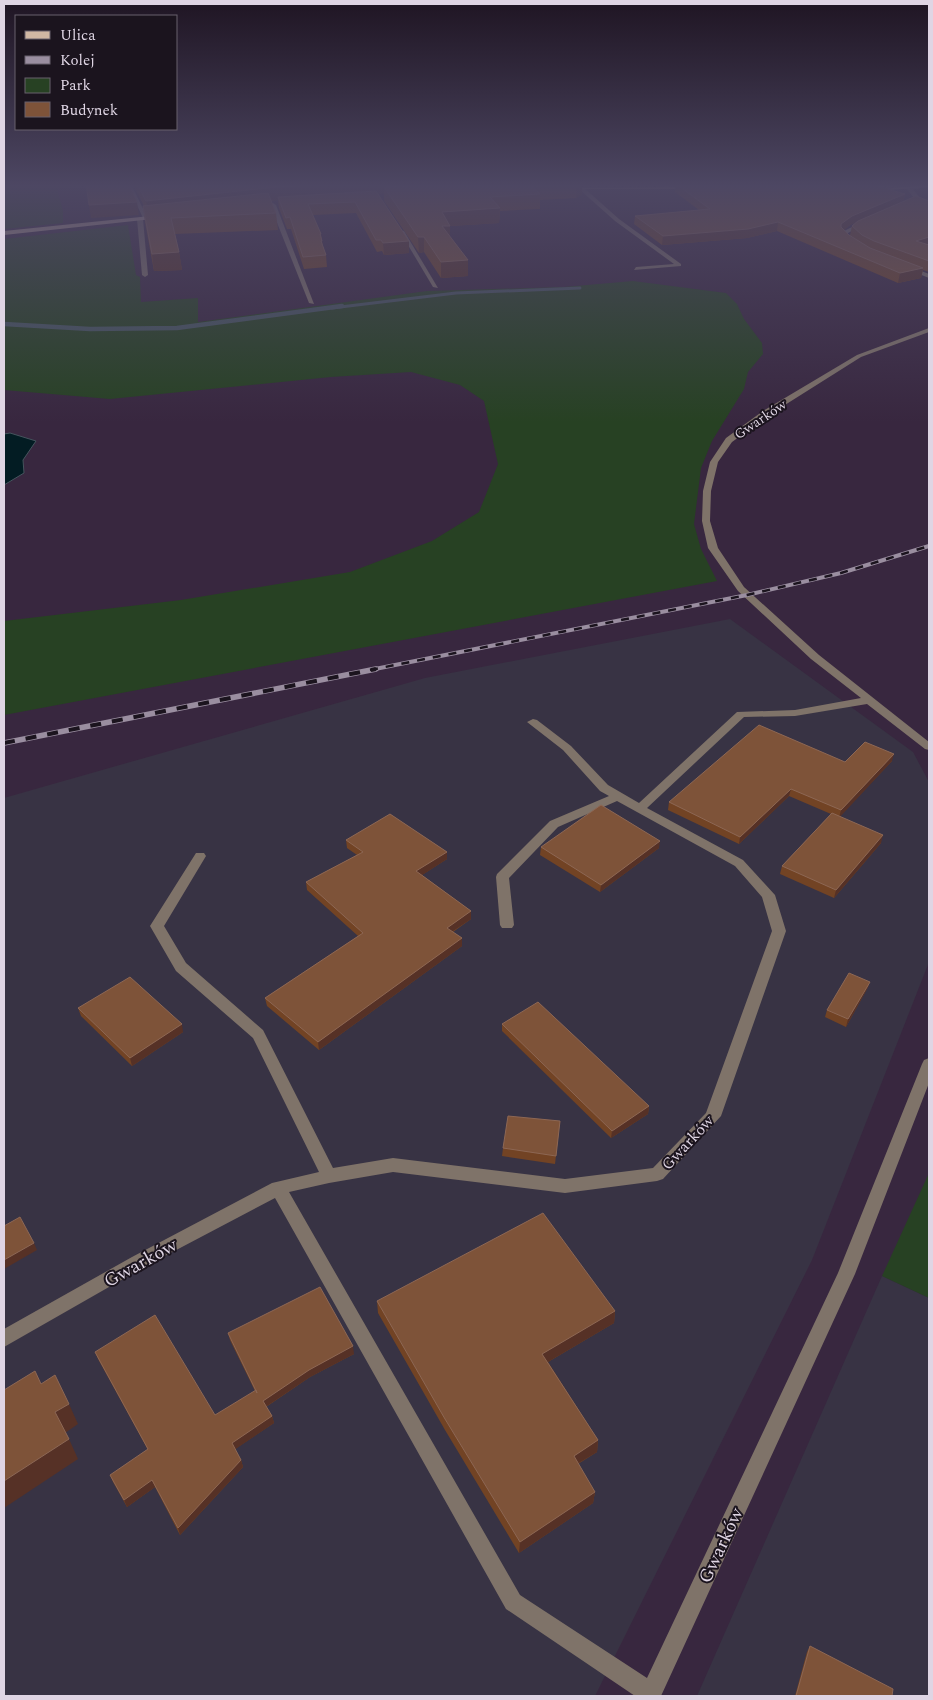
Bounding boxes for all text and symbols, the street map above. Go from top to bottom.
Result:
legend [15,15,178,130]
text: Ulica [60,24,96,47]
text: Kolej [60,49,95,72]
text: Park [60,74,91,97]
text: Budynek [60,99,118,122]
street label: Gwarków [730,394,791,445]
street label: Gwarków [656,1109,720,1176]
street label: Gwarków [98,1231,184,1296]
street label: Gwarków [691,1502,752,1588]

